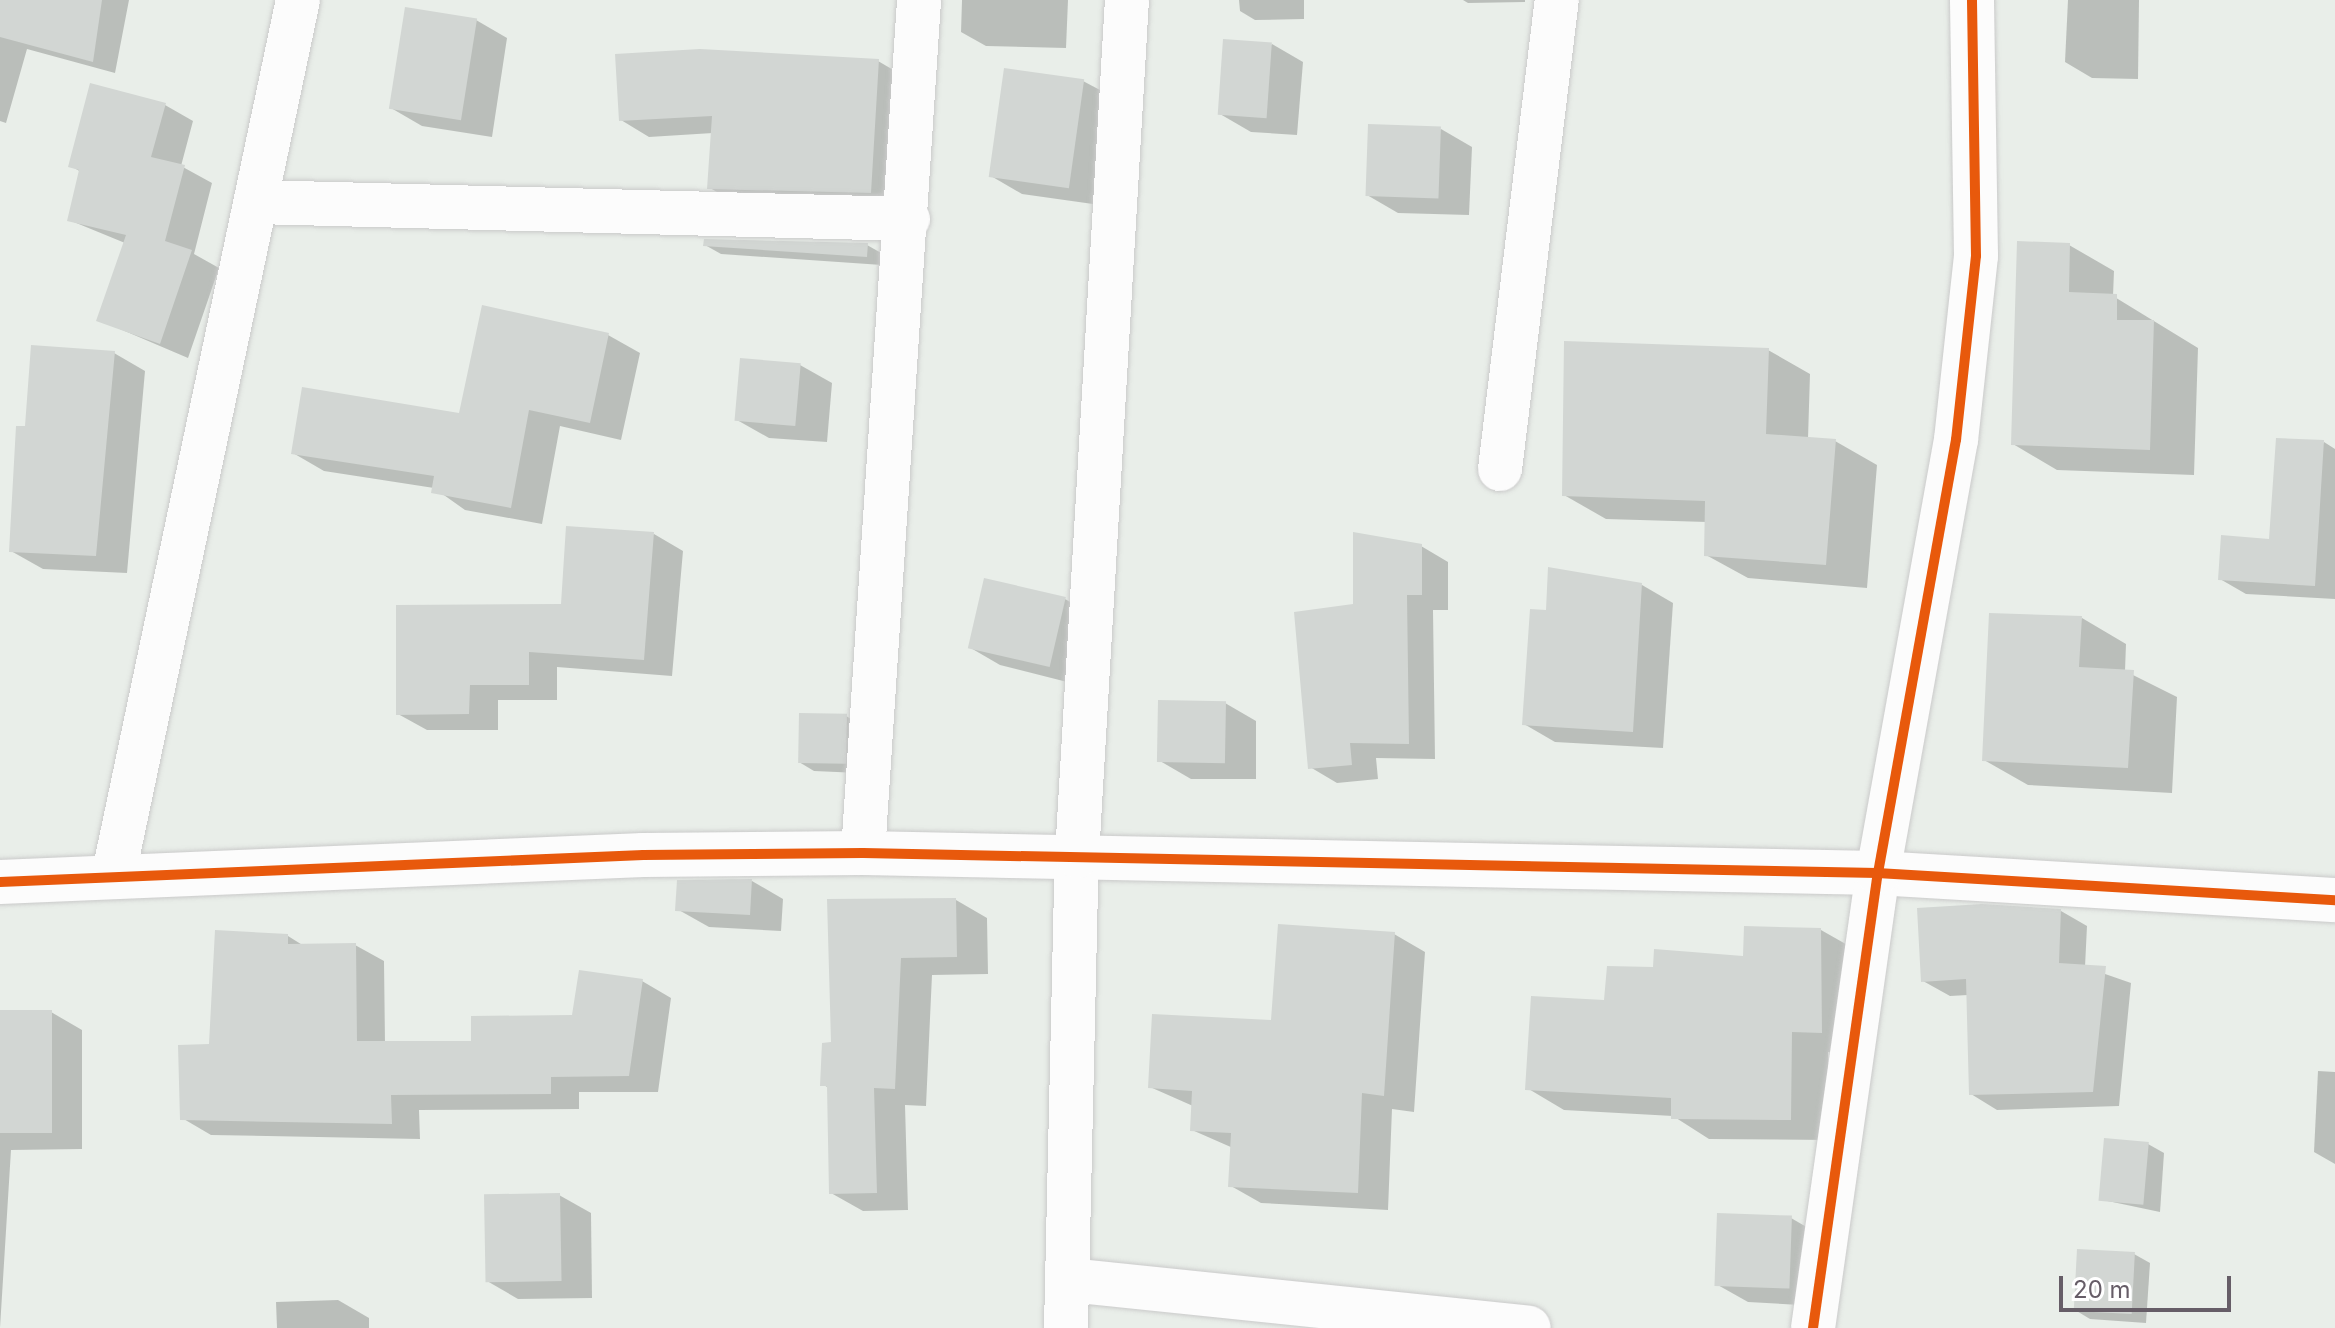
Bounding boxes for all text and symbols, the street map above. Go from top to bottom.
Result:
scale bar [2063,1260,2235,1310]
text: 20 m [2073,1275,2131,1304]

